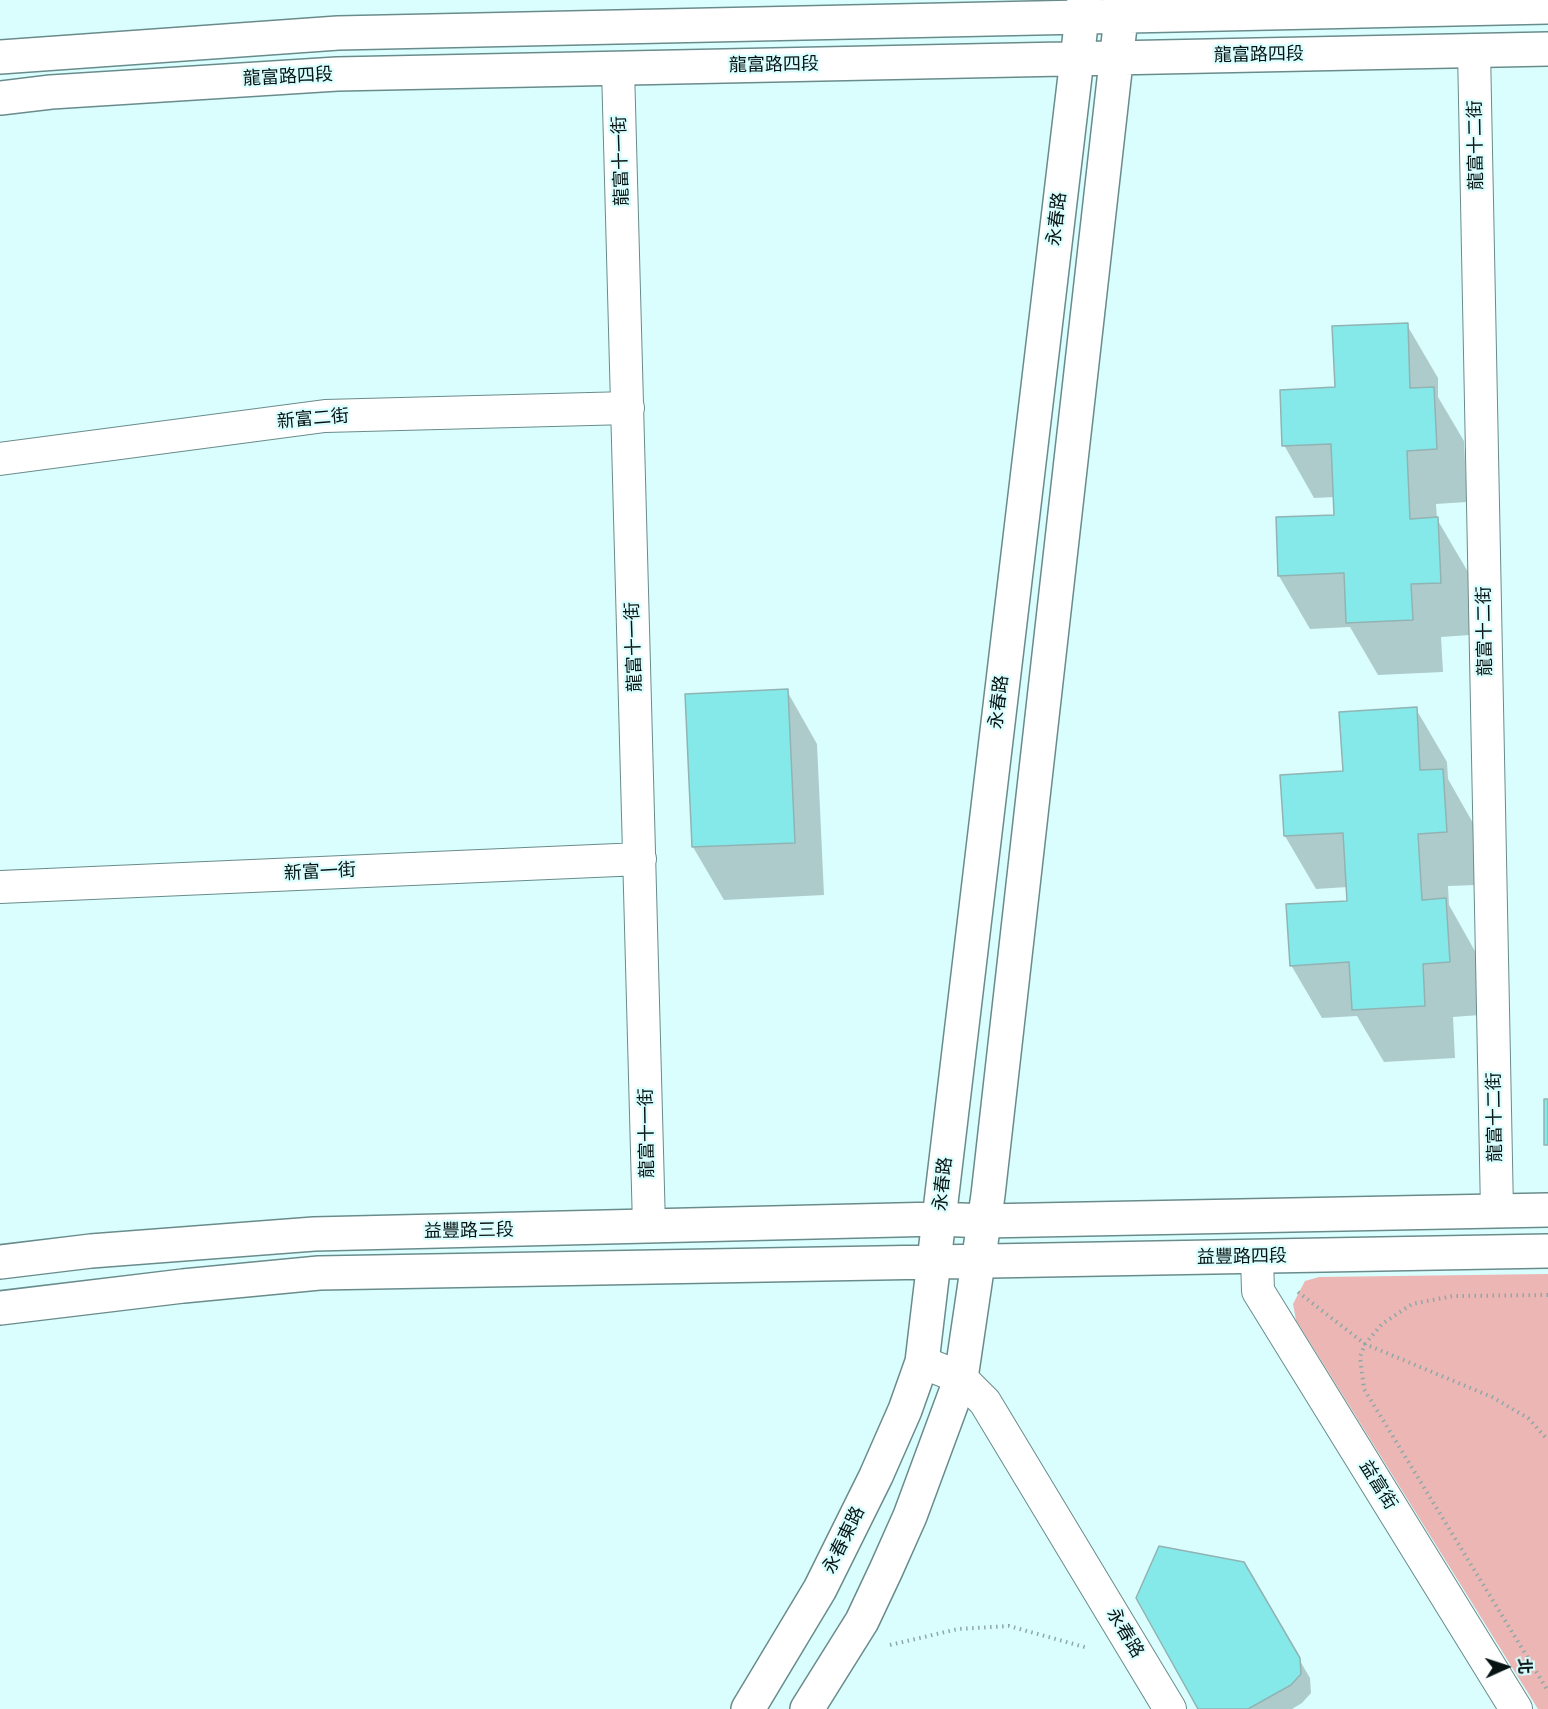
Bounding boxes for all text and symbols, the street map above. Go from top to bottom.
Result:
street label: 龍富路四段 [1214,43,1304,67]
street label: 龍富路四段 [729,53,819,77]
street label: 龍富路四段 [242,64,334,90]
street label: 龍富十二街 [1464,100,1488,190]
street label: 龍富十一街 [609,116,633,206]
street label: 永春路 [1043,191,1071,247]
street label: 新富二街 [276,405,350,433]
street label: 龍富十二街 [1473,586,1497,676]
street label: 龍富十一街 [622,602,646,692]
street label: 永春路 [985,674,1013,730]
street label: 新富一街 [283,859,357,885]
street label: 龍富十二街 [1483,1072,1507,1162]
street label: 龍富十一街 [635,1088,659,1178]
street label: 永春路 [929,1156,957,1212]
street label: 益豐路三段 [424,1219,514,1243]
street label: 益豐路四段 [1197,1245,1287,1269]
street label: 益富街 [1355,1456,1401,1514]
street label: 永春東路 [819,1503,869,1577]
street label: 永春路 [1102,1604,1148,1662]
north arrow [1476,1637,1536,1697]
text: 北 [1515,1658,1534,1675]

